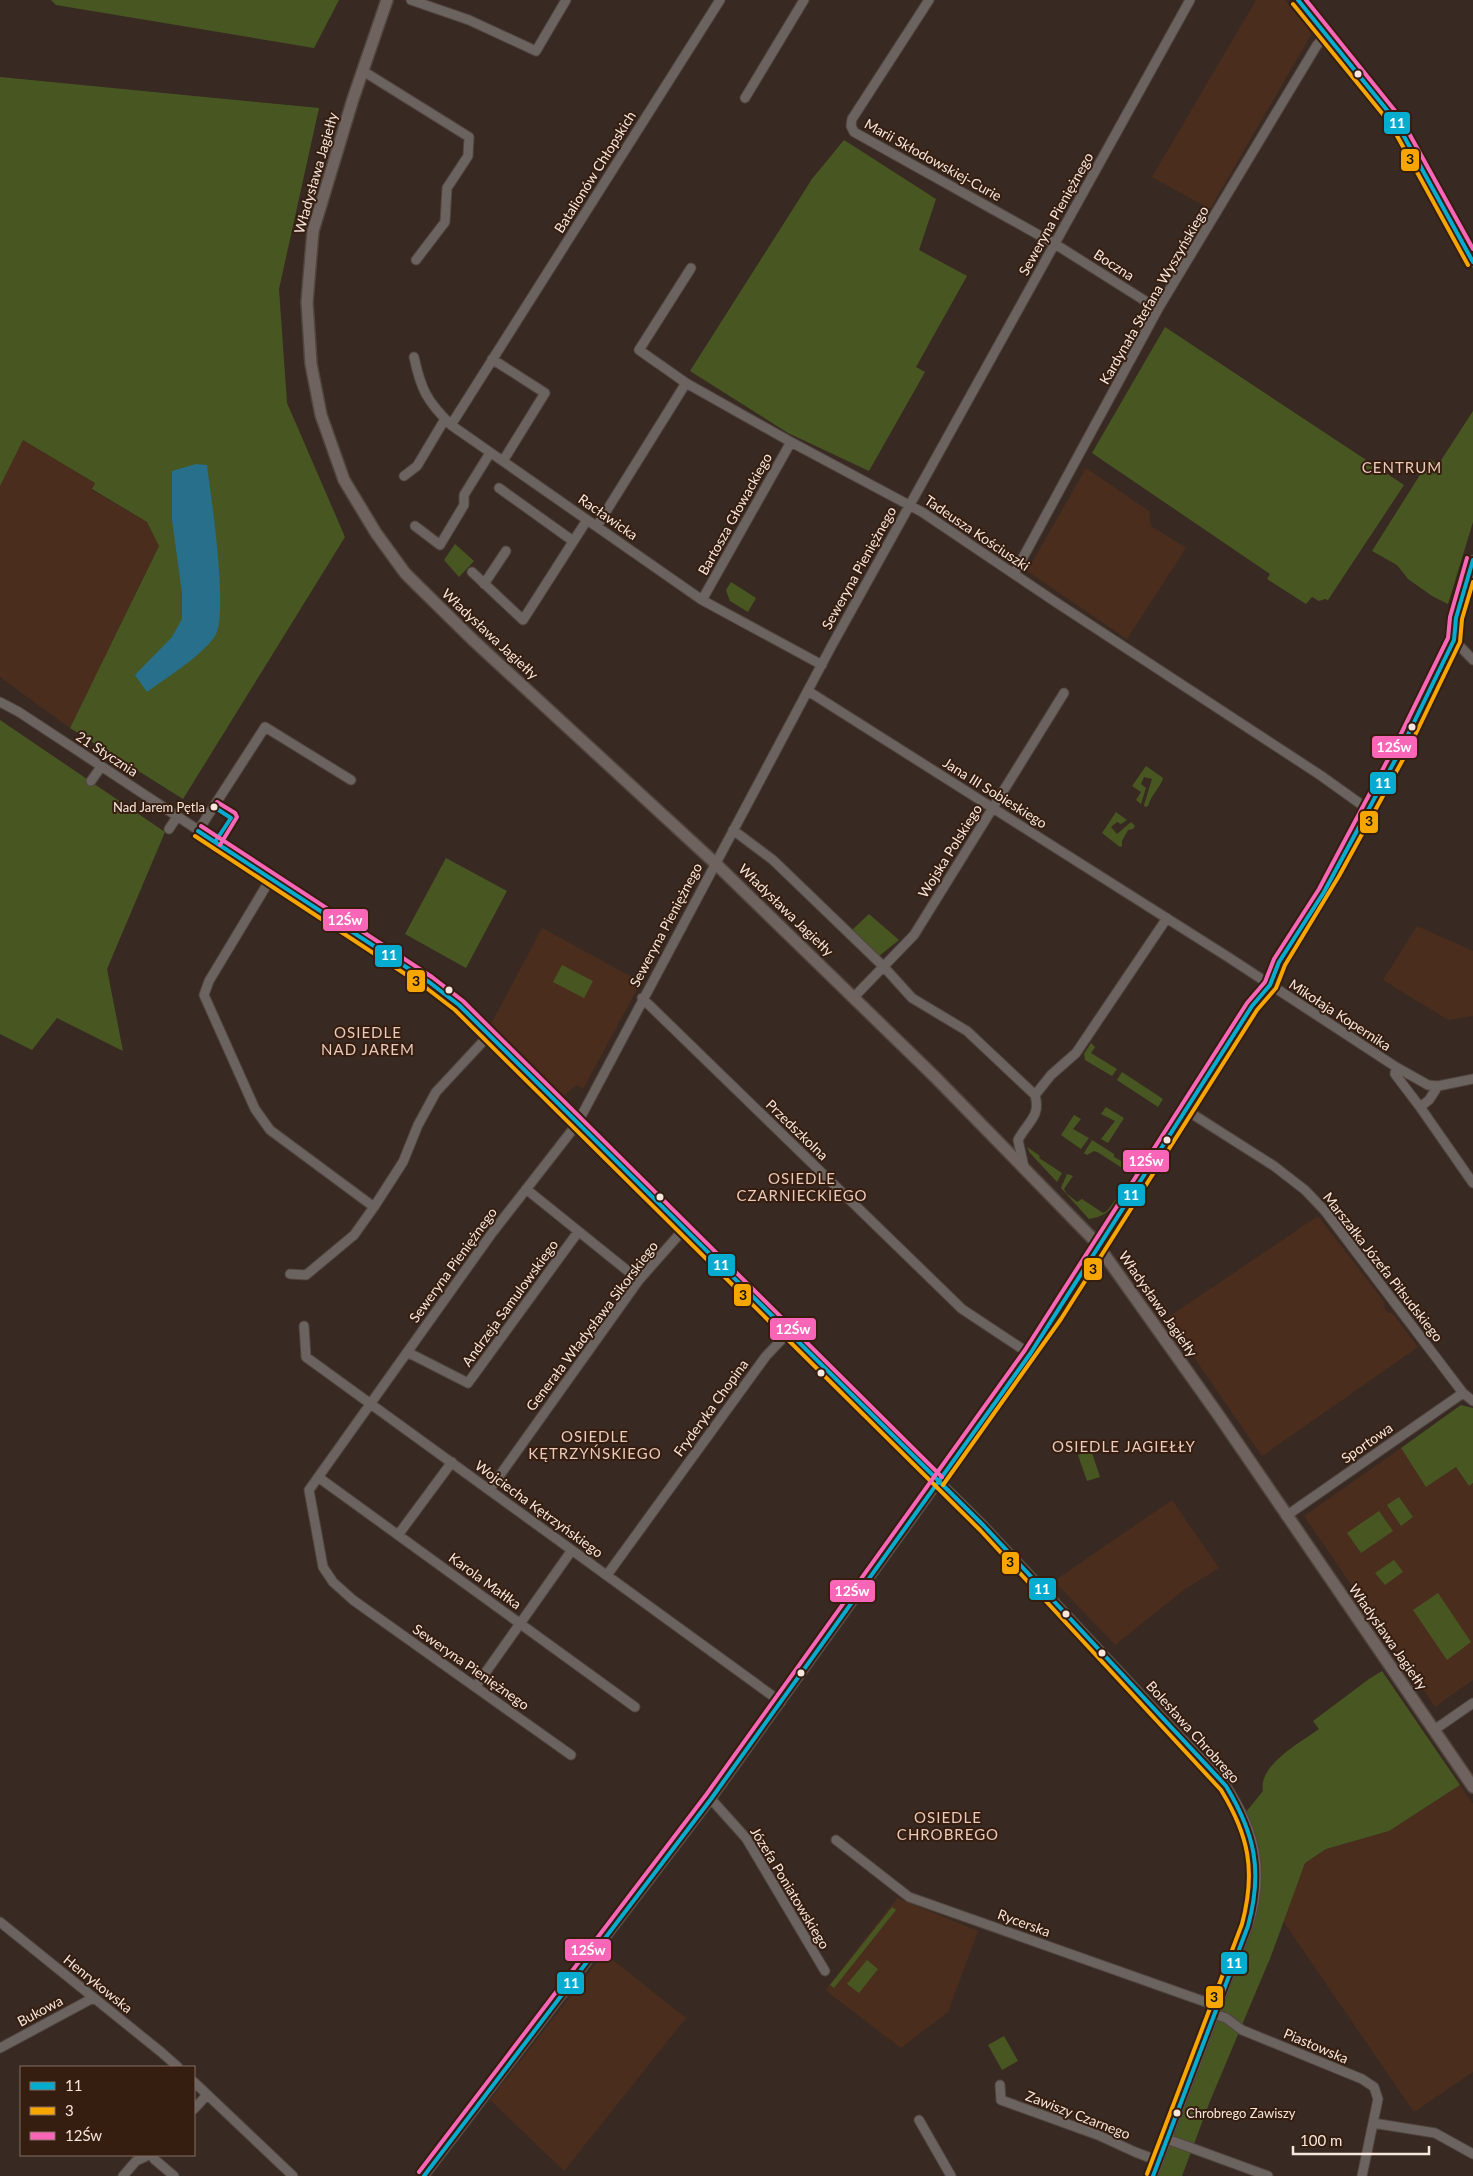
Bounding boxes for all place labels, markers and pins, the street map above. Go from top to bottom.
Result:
unlabelled marker [1353,69,1363,79]
unlabelled marker [1407,722,1417,732]
place label: Nad Jarem Pętla [113,799,205,815]
marker: Nad Jarem Pętla [209,802,219,812]
unlabelled marker [444,985,454,995]
unlabelled marker [1162,1135,1172,1145]
unlabelled marker [655,1192,665,1202]
unlabelled marker [816,1368,826,1378]
unlabelled marker [1061,1609,1071,1619]
unlabelled marker [1097,1648,1107,1658]
unlabelled marker [796,1668,806,1678]
place label: Chrobrego Zawiszy [1186,2105,1296,2121]
marker: Chrobrego Zawiszy [1172,2108,1182,2118]

